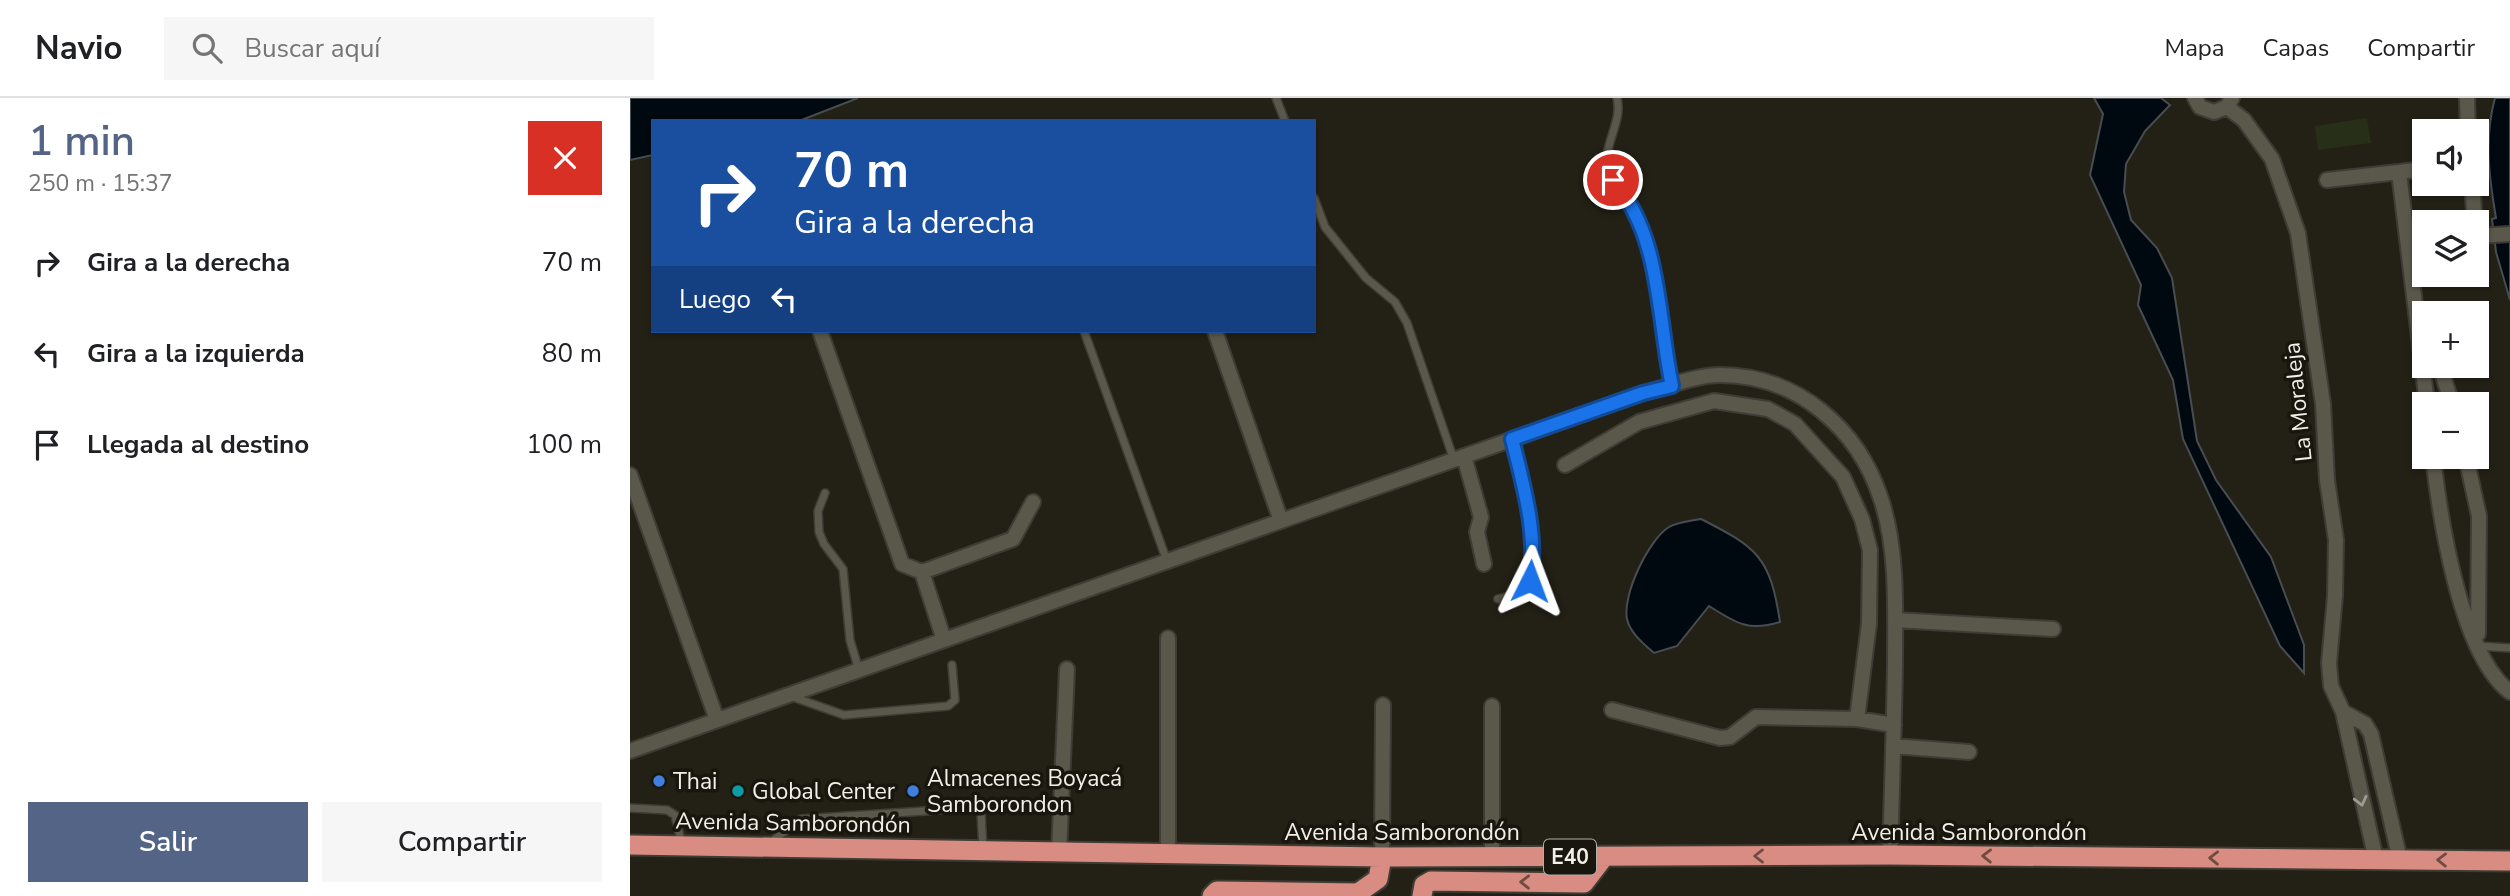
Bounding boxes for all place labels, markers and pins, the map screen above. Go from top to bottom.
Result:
pin [1583,150,1643,210]
place label: Almacenes Boyacá Samborondon [927,763,1122,820]
place label: Thai [673,766,717,797]
marker: Thai [651,773,667,789]
place label: Global Center [752,776,896,807]
marker: Global Center [730,783,746,799]
marker: Almacenes Boyacá Samborondon [905,783,921,799]

